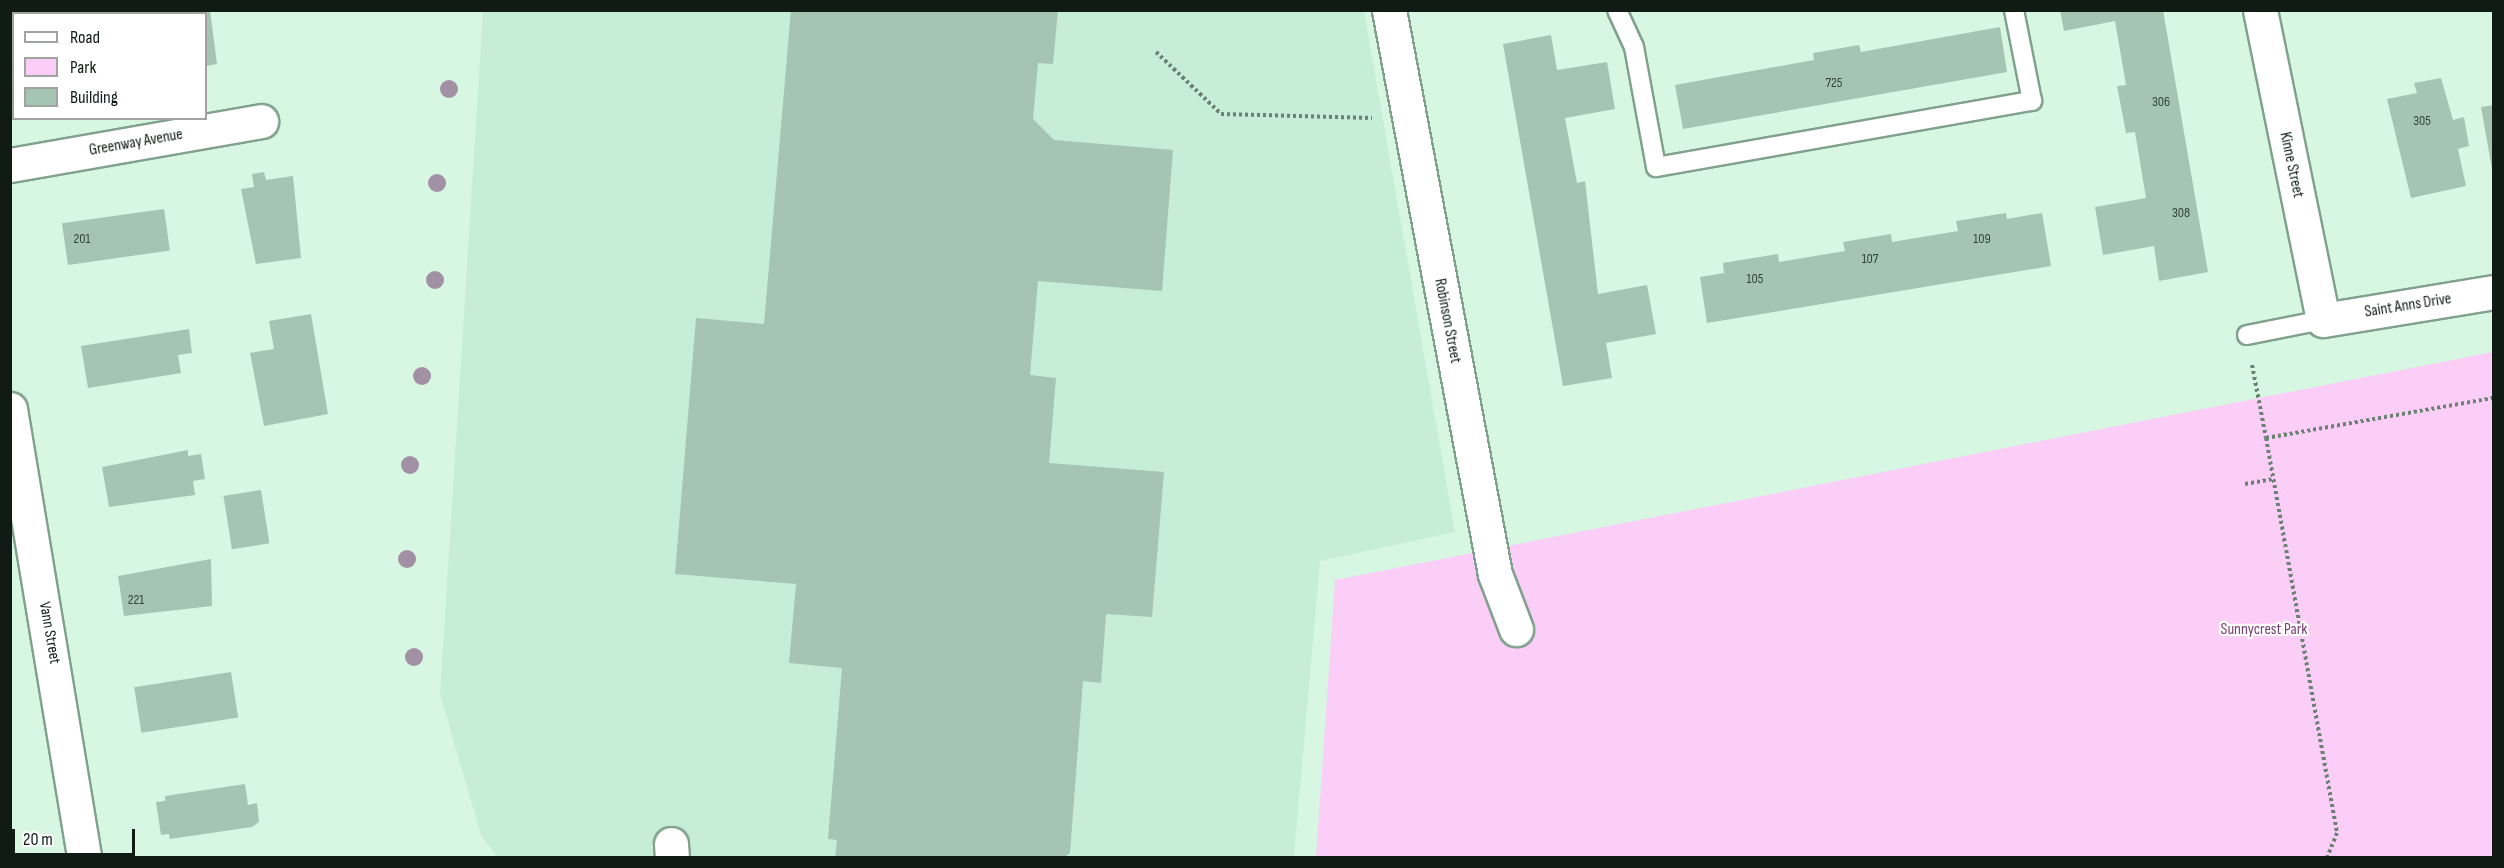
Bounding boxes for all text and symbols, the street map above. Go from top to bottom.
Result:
legend [12,12,207,120]
text: Road [70,27,100,48]
text: Park [70,57,96,78]
house number: 725 [1826,75,1842,91]
text: Building [70,87,118,108]
house number: 306 [2152,94,2170,110]
house number: 305 [2413,113,2431,129]
street label: Greenway Avenue [88,125,184,161]
street label: Kinne Street [2275,130,2307,200]
house number: 308 [2172,205,2190,221]
house number: 201 [74,231,90,247]
house number: 109 [1973,231,1991,247]
house number: 107 [1862,251,1878,267]
house number: 105 [1747,271,1763,287]
street label: Robinson Street [1429,277,1465,365]
street label: Saint Anns Drive [2363,290,2453,322]
house number: 221 [128,592,144,608]
street label: Vann Street [34,600,64,666]
park label: Sunnycrest Park [2221,620,2307,640]
scale bar [15,817,138,855]
text: 20 m [23,829,53,850]

